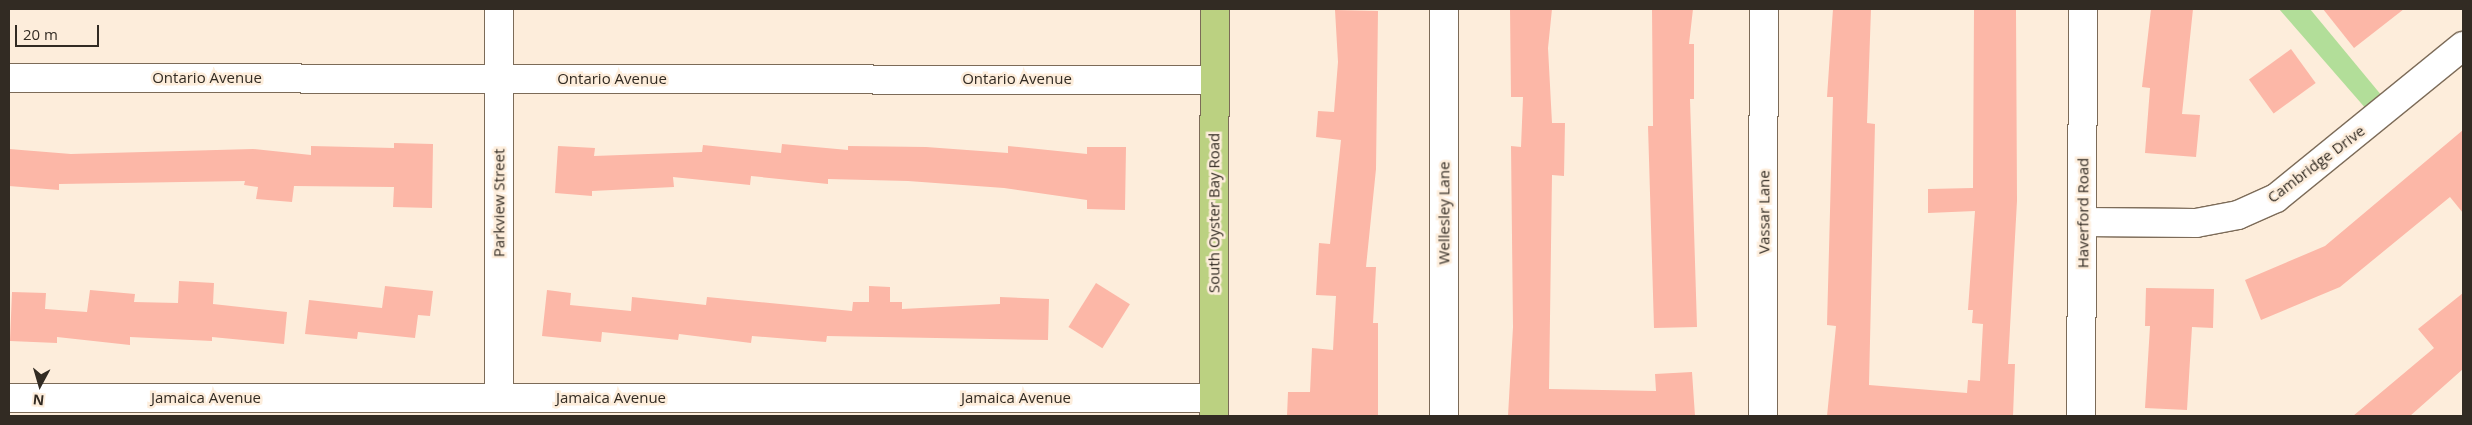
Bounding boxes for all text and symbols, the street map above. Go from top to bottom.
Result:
scale bar [18,15,101,47]
text: 20 m [23,24,58,44]
street label: Ontario Avenue [152,69,262,87]
street label: Ontario Avenue [557,70,667,88]
street label: Ontario Avenue [962,70,1072,88]
street label: Cambridge Drive [2264,122,2368,206]
street label: South Oyster Bay Road [1205,133,1223,293]
street label: Parkview Street [490,149,508,257]
street label: Haverford Road [2074,158,2092,268]
street label: Wellesley Lane [1435,162,1453,264]
street label: Vassar Lane [1755,170,1773,254]
north arrow [15,360,65,410]
street label: Jamaica Avenue [151,389,261,407]
street label: Jamaica Avenue [556,389,666,407]
street label: Jamaica Avenue [961,389,1071,407]
text: N [32,390,45,410]

